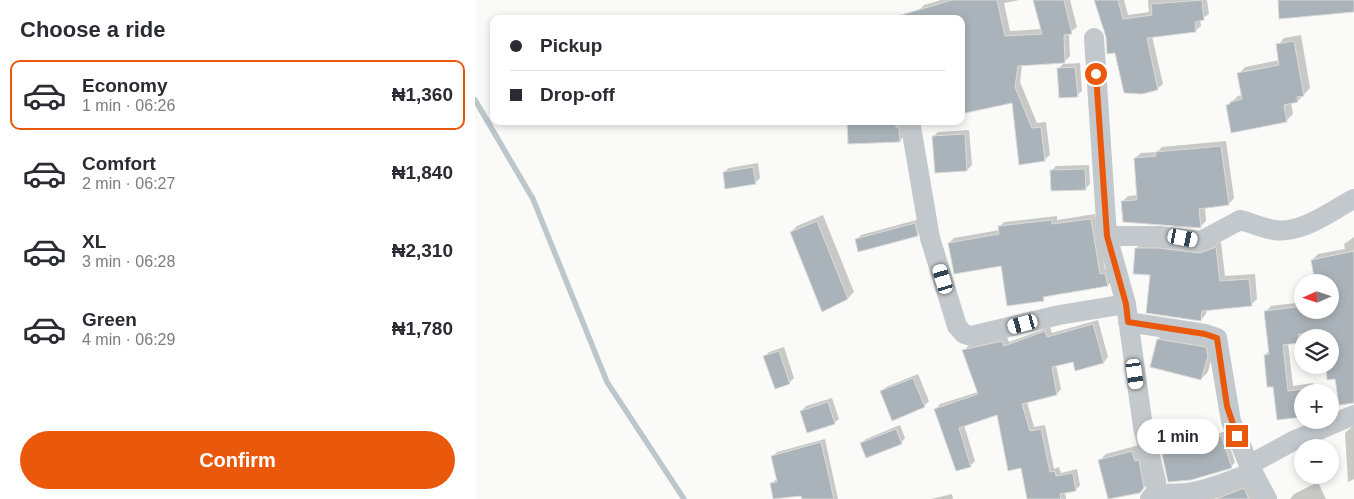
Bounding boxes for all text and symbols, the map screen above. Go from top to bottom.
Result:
text: Choose a ride [20,17,165,42]
text: Pickup [540,35,602,56]
route start [1085,63,1107,85]
icon: car [22,73,67,118]
text: Economy [82,75,168,96]
text: ₦1,360 [392,84,453,105]
text: Drop-off [540,84,615,105]
text: 1 min · 06:26 [82,97,175,114]
icon: car [22,151,67,196]
text: Comfort [82,153,156,174]
text: ₦1,840 [392,162,453,183]
text: 2 min · 06:27 [82,175,175,192]
car [1166,228,1199,248]
icon: car [22,229,67,274]
text: XL [82,231,106,252]
text: ₦2,310 [392,240,453,261]
text: 3 min · 06:28 [82,253,175,270]
car [931,262,954,296]
north arrow [1294,274,1339,319]
map controls [1294,274,1339,484]
icon: car [22,307,67,352]
text: Green [82,309,137,330]
car [1006,313,1039,335]
text: ₦1,780 [392,318,453,339]
button: layers [1294,329,1339,374]
text: 4 min · 06:29 [82,331,175,348]
car [1125,358,1144,390]
button: + [1294,384,1339,429]
callout: 1 min [1137,418,1219,454]
route end [1226,425,1248,447]
text: 1 min [1157,428,1199,445]
button: Confirm [20,431,455,489]
button: − [1294,439,1339,484]

